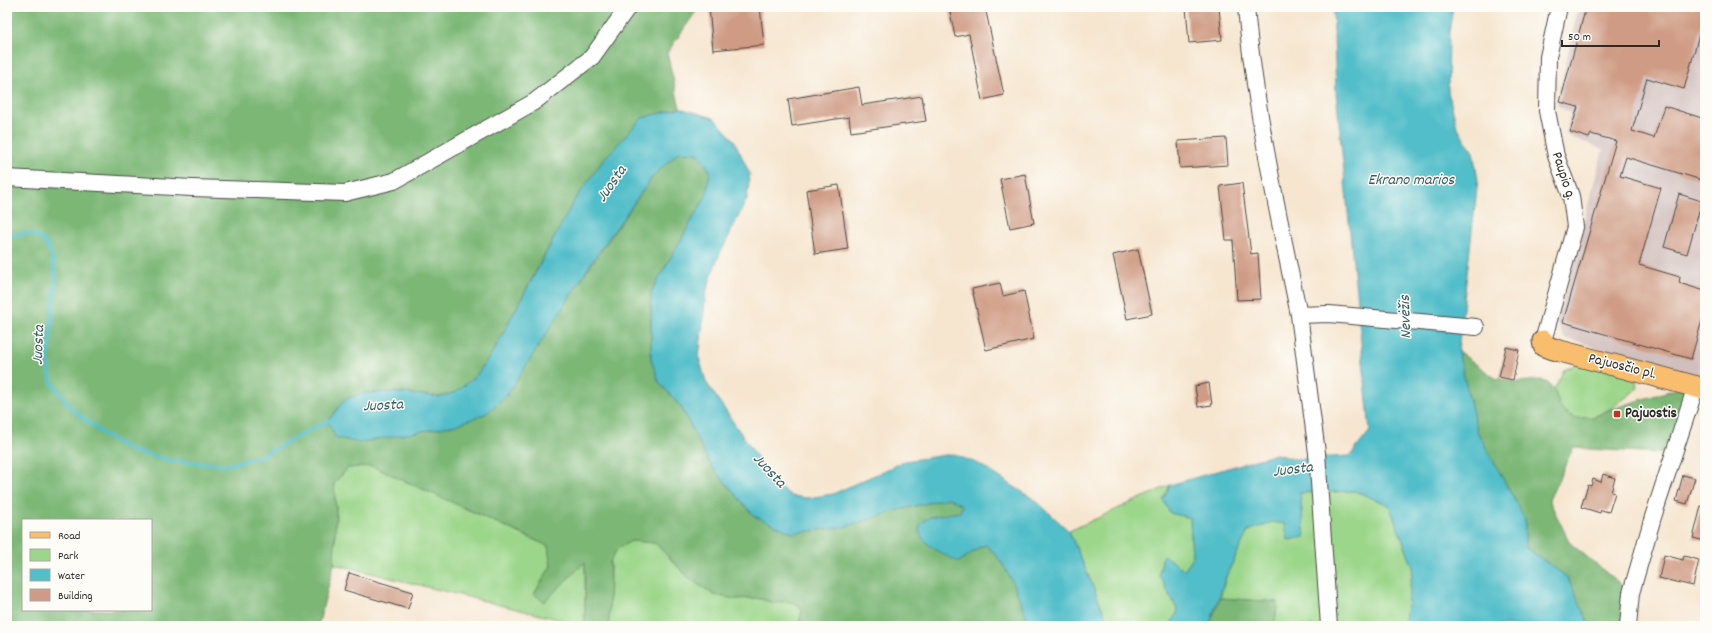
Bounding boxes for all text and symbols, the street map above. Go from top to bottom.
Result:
scale bar [1562,22,1659,48]
text: 50 m [1568,29,1591,46]
street label: Paupio g. [1545,149,1581,203]
water label: Juosta [591,160,634,207]
water label: Ekrano marios [1368,169,1456,192]
water label: Nevėžis [1394,293,1418,339]
water label: Juosta [27,323,51,365]
street label: Pajuosčio pl. [1586,348,1658,386]
water label: Juosta [362,393,405,419]
place label: Pajuostis [1625,403,1677,425]
marker: Pajuostis [1612,409,1622,419]
water label: Juosta [747,449,792,495]
water label: Juosta [1272,456,1316,484]
legend [22,519,152,611]
text: Road [58,528,80,545]
text: Park [58,548,79,565]
text: Water [58,568,85,585]
text: Building [58,588,93,605]

